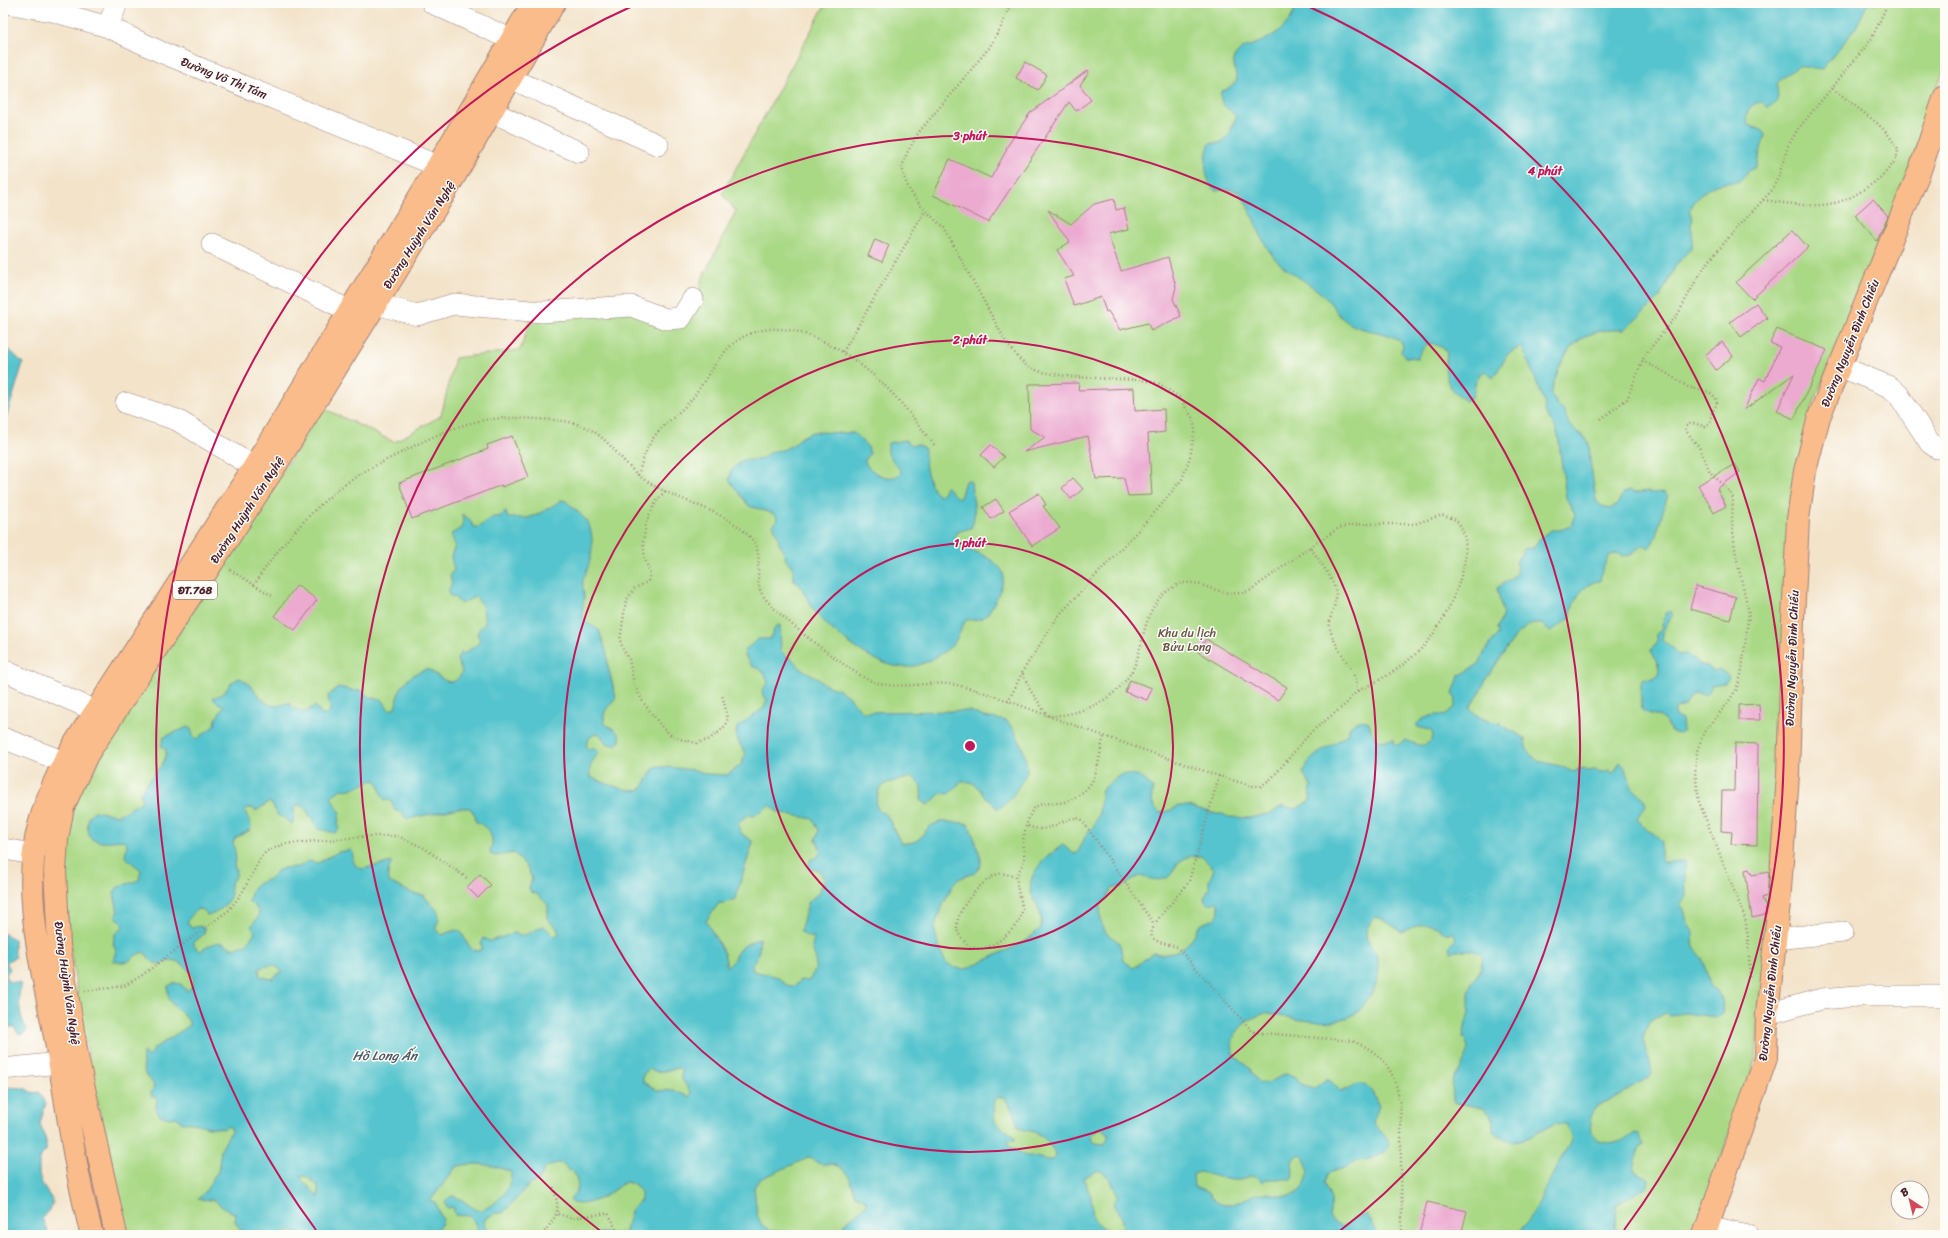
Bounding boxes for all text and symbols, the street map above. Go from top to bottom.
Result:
street label: Đường Võ Thị Tám [177,51,271,105]
text: 3 phút [952,125,988,147]
text: 4 phút [1527,160,1563,182]
street label: Đường Huỳnh Văn Nghệ [377,176,462,293]
street label: Đường Nguyễn Đình Chiểu [1814,275,1886,410]
text: 2 phút [952,329,988,351]
street label: Đường Huỳnh Văn Nghệ [204,451,290,568]
text: 1 phút [954,532,987,554]
road number: ĐT.768 [173,581,217,599]
street label: Đường Nguyễn Đình Chiểu [1779,589,1805,726]
park label: Khu du lịch Bửu Long [1158,622,1216,658]
centre of rings [963,739,977,753]
street label: Đường Huỳnh Văn Nghệ [47,920,87,1047]
street label: Đường Nguyễn Đình Chiểu [1752,924,1788,1062]
water label: Hồ Long Ẩn [353,1044,419,1067]
north arrow [1890,1180,1930,1220]
text: B [1896,1182,1913,1202]

